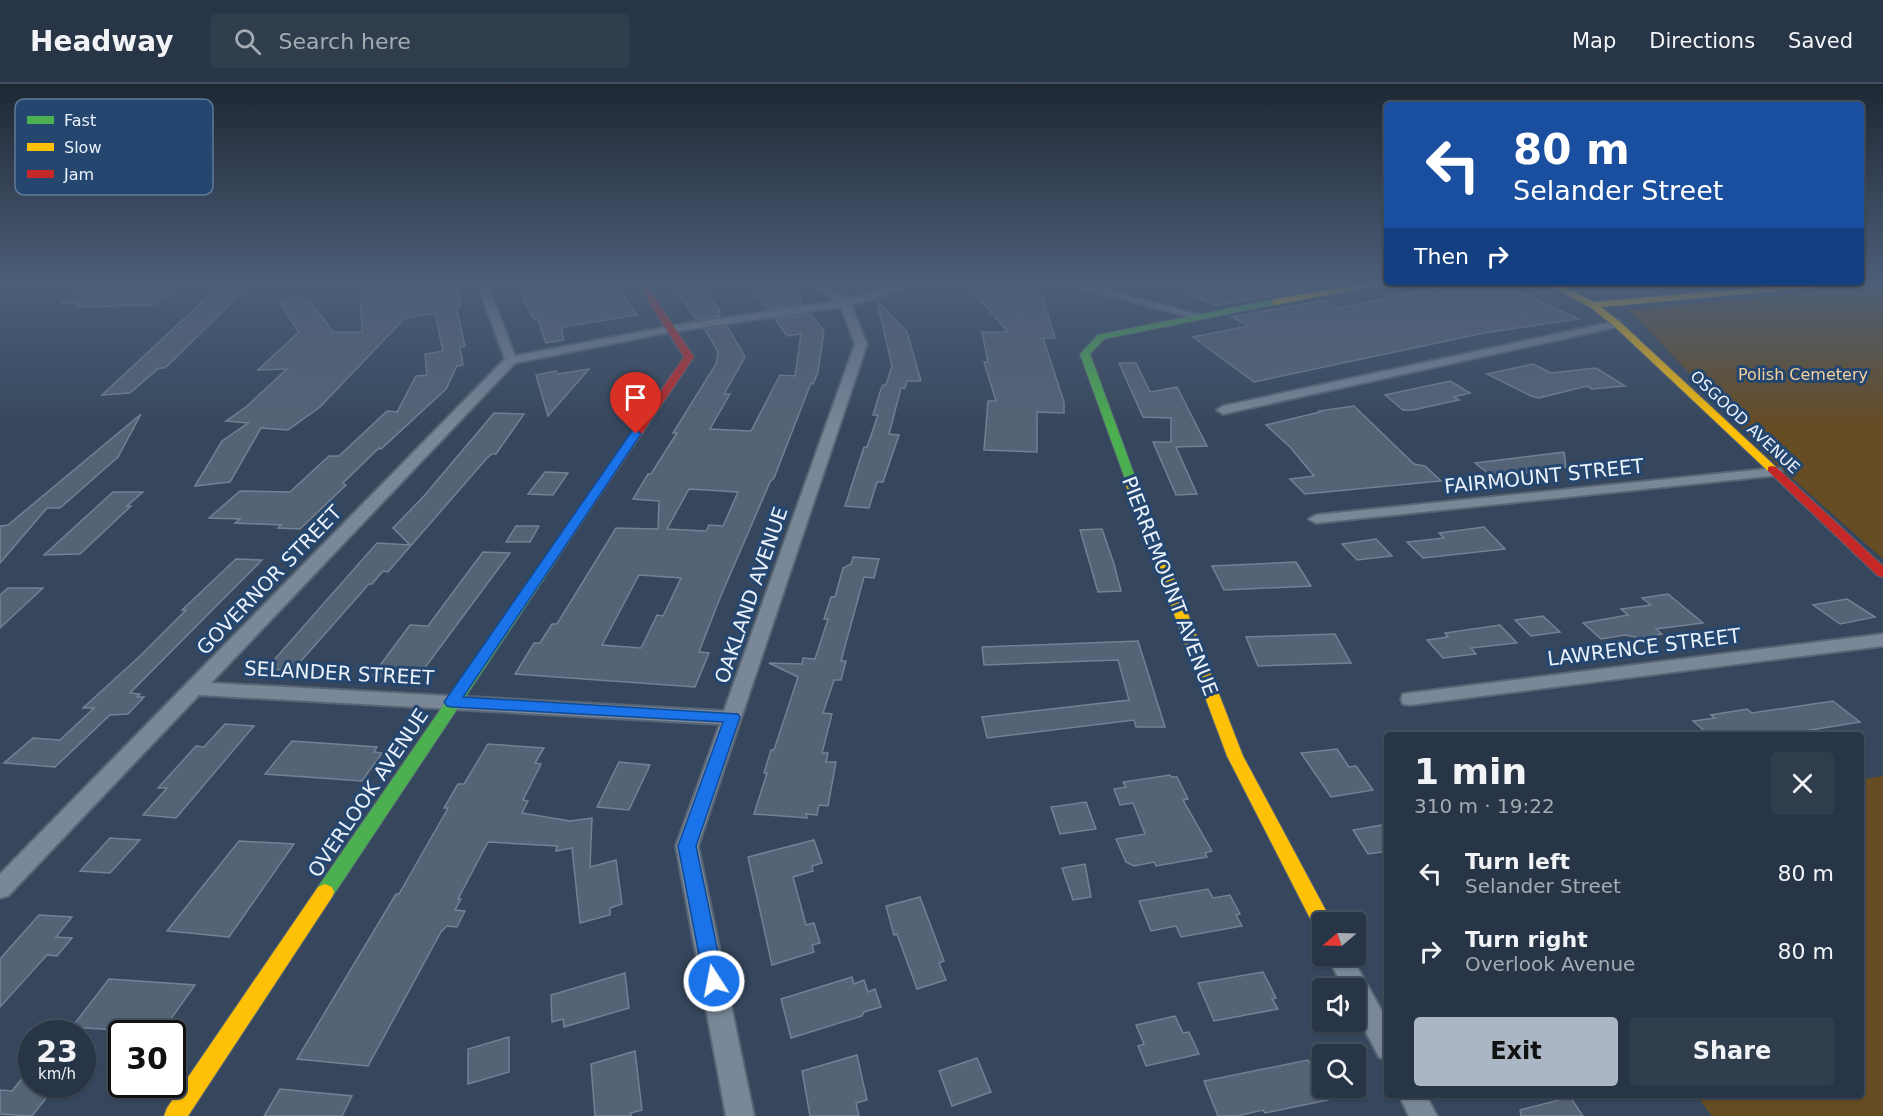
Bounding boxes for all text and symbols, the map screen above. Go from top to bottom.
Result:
search box [210,14,630,68]
text: Headway [30,25,174,58]
icon: search [231,25,264,58]
text: Search here [279,29,411,54]
text: Map [1572,29,1616,53]
text: Directions [1649,29,1755,53]
text: Saved [1788,29,1853,53]
legend [15,99,213,195]
text: Fast [64,111,96,130]
text: 80 m [1513,125,1630,174]
icon: left [1414,126,1492,204]
text: Slow [64,138,101,157]
text: Jam [63,165,94,184]
text: Selander Street [1513,175,1723,206]
icon: right [1481,240,1514,273]
text: Then [1414,244,1469,269]
park label: Polish Cemetery [1738,365,1868,384]
street label: OSGOOD AVENUE [1686,366,1804,478]
pin [610,372,661,434]
icon: arrive [619,381,652,414]
street label: FAIRMOUNT STREET [1443,453,1646,498]
street label: PIERREMOUNT AVENUE [1117,473,1223,699]
street label: GOVERNOR STREET [191,500,347,660]
street label: OAKLAND AVENUE [710,504,792,686]
street label: LAWRENCE STREET [1546,623,1743,671]
street label: SELANDER STREET [243,656,435,690]
street label: OVERLOOK AVENUE [303,704,433,882]
text: 1 min [1414,751,1527,792]
button: close [1771,752,1834,815]
text: 310 m · 19:22 [1414,794,1555,818]
text: Turn left [1465,849,1570,874]
icon: left [1414,857,1447,890]
text: 80 m [1778,861,1834,886]
text: Selander Street [1465,874,1621,898]
north arrow [1312,912,1366,966]
map controls [1312,912,1366,1098]
text: Turn right [1465,927,1588,952]
icon: right [1414,935,1447,968]
text: 80 m [1778,939,1834,964]
position arrow [682,949,746,1013]
text: Overlook Avenue [1465,952,1635,976]
button: sound [1312,978,1366,1032]
button: Exit [1414,1017,1618,1086]
button: Share [1630,1017,1834,1086]
speed limit sign: 30 [108,1020,186,1098]
text: 23 [36,1034,78,1069]
button: search [1312,1044,1366,1098]
text: km/h [38,1065,76,1083]

